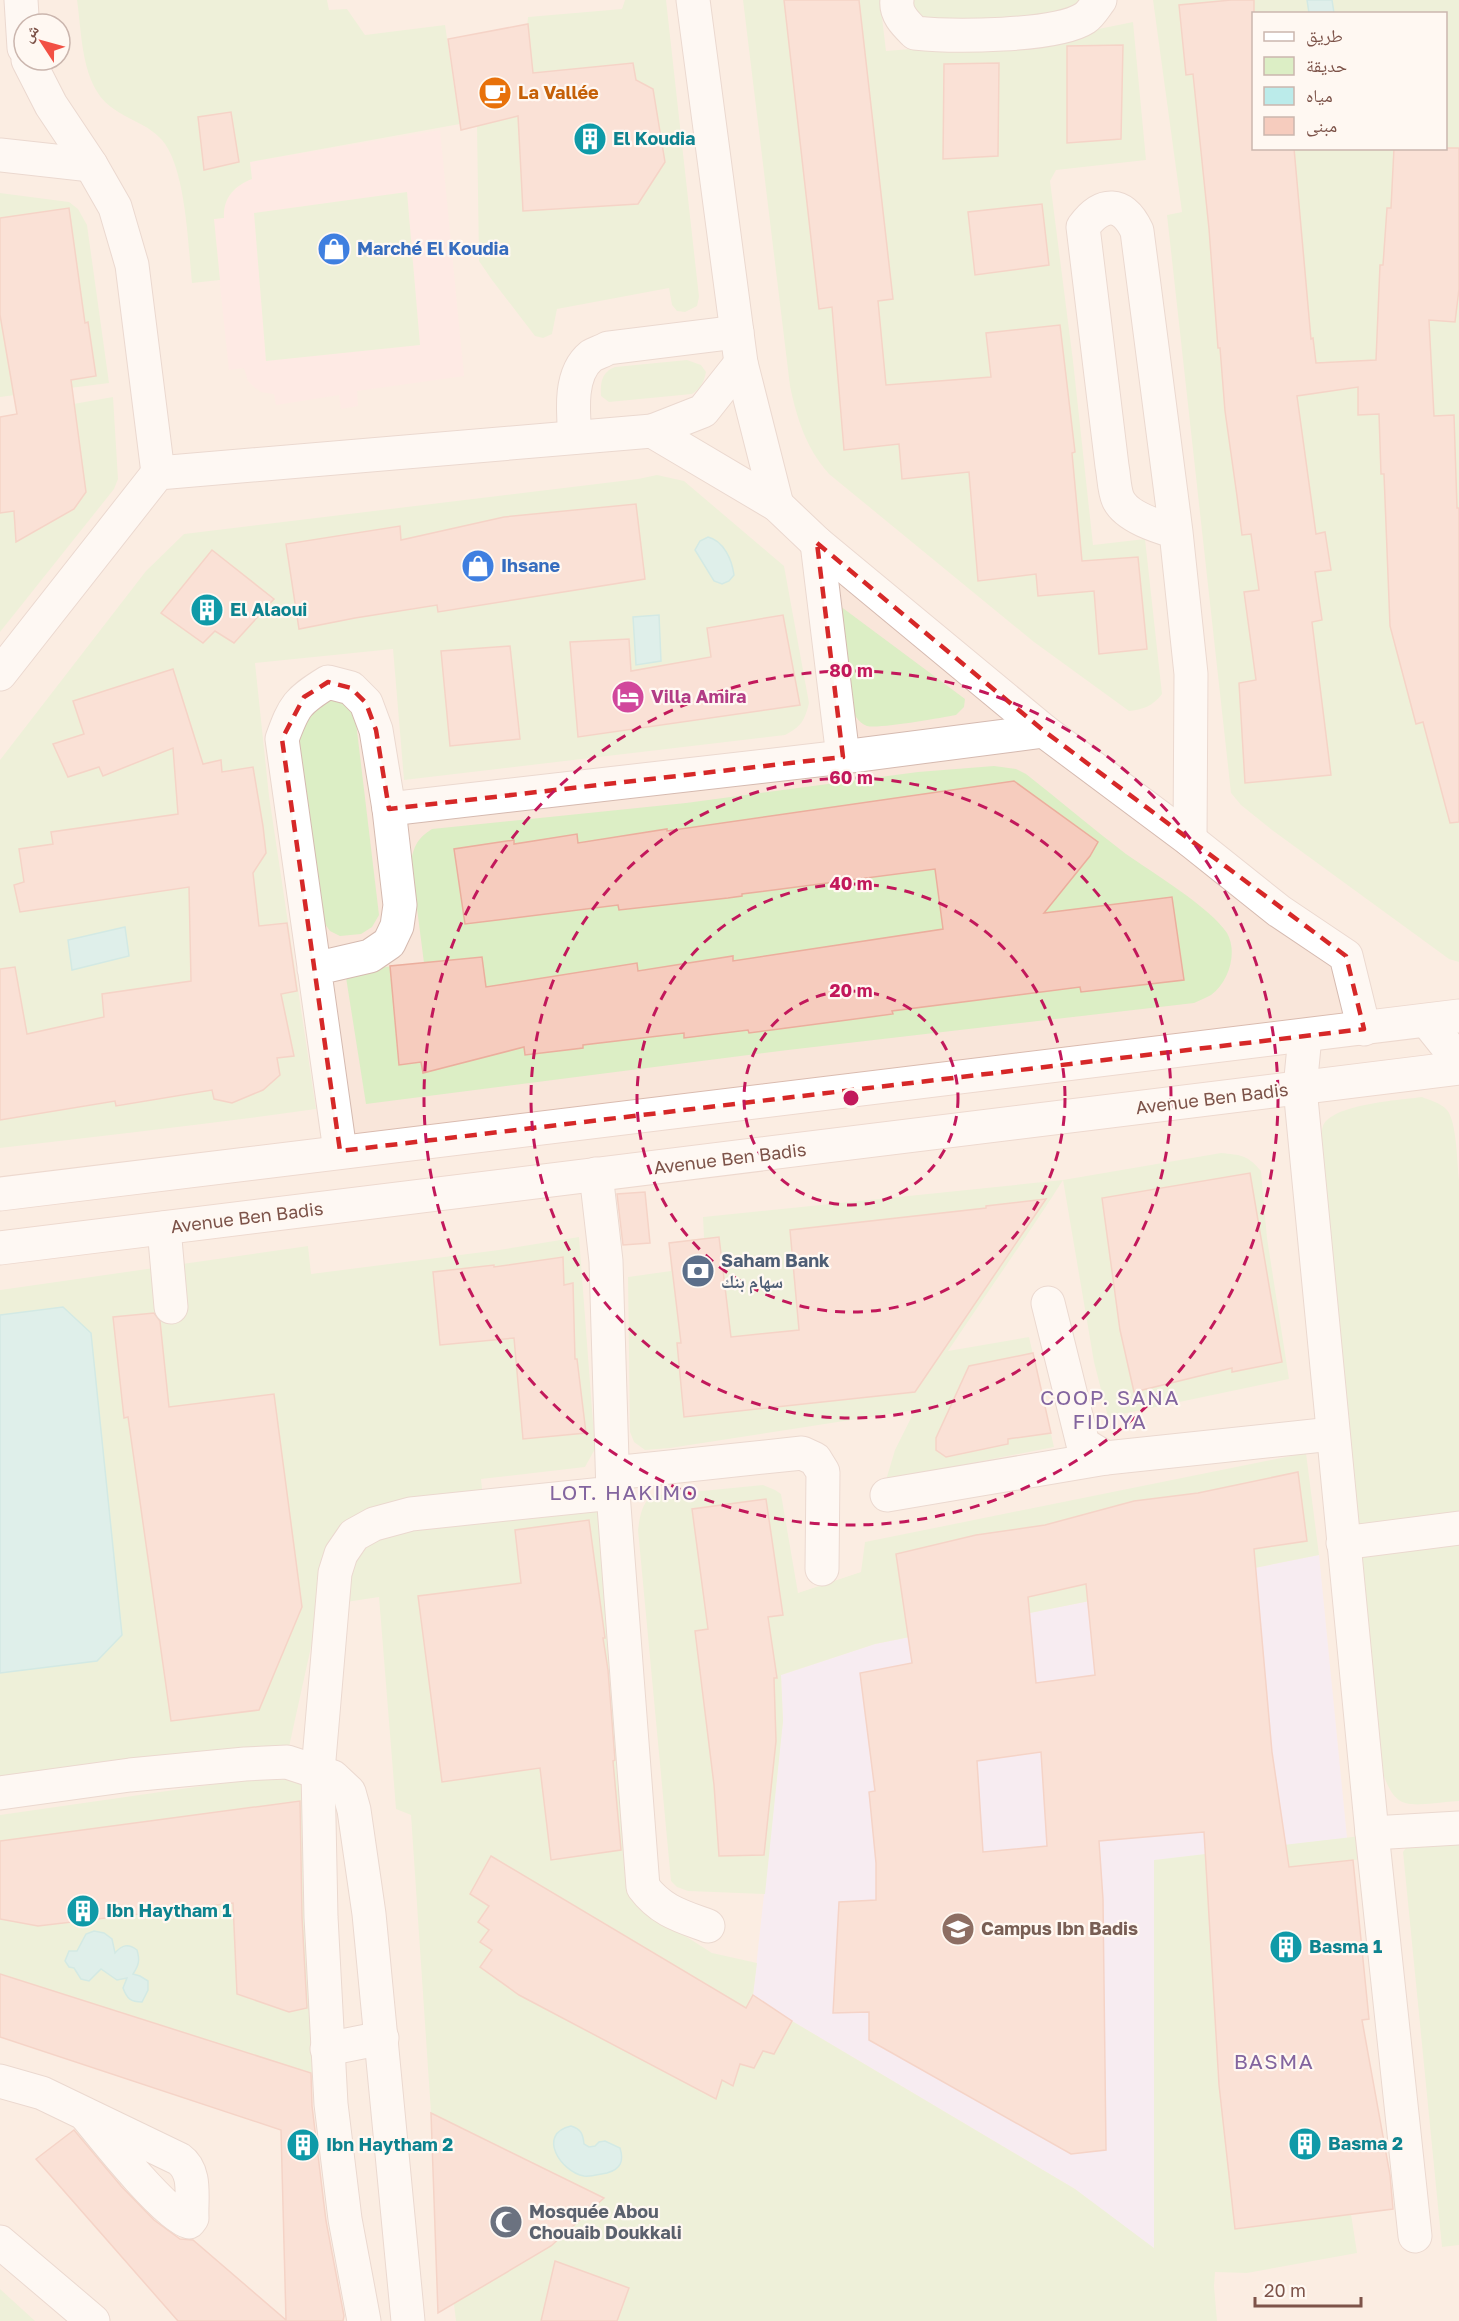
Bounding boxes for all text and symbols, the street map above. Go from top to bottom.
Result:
north arrow [12,12,72,72]
legend [1252,12,1447,150]
text: ش [17,20,43,46]
text: طريق [1306,24,1343,47]
text: حديقة [1306,54,1347,76]
cafe icon: La Vallée [477,75,513,111]
place label: La Vallée [518,81,599,103]
text: مياه [1306,84,1333,106]
text: مبنى [1306,114,1337,137]
building icon: El Koudia [572,121,608,157]
place label: El Koudia [613,127,695,149]
shop icon: Marché El Koudia [316,231,352,267]
place label: Marché El Koudia [357,237,509,259]
shop icon: Ihsane [460,548,496,584]
place label: Ihsane [501,554,560,576]
building icon: El Alaoui [189,592,225,628]
place label: El Alaoui [230,598,307,620]
text: 80 m [829,659,873,681]
hotel icon: Villa Amira [610,679,646,715]
place label: Villa Amira [651,685,746,707]
text: 60 m [829,766,873,788]
text: 40 m [829,872,873,894]
text: 20 m [830,979,872,1001]
street label: Avenue Ben Badis [1134,1078,1290,1118]
centre of rings [841,1088,861,1108]
street label: Avenue Ben Badis [652,1138,808,1178]
street label: Avenue Ben Badis [169,1197,325,1237]
place label: Saham Bank سهام بنك [721,1249,830,1294]
bank icon: Saham Bank سهام بنك [680,1253,716,1289]
district label: COOP. SANA FIDIYA [1040,1384,1180,1434]
district label: LOT. HAKIMO [549,1479,699,1505]
building icon: Ibn Haytham 1 [65,1893,101,1929]
place label: Ibn Haytham 1 [106,1899,232,1921]
school or university icon: Campus Ibn Badis [940,1911,976,1947]
place label: Campus Ibn Badis [981,1917,1138,1939]
building icon: Basma 1 [1268,1929,1304,1965]
place label: Basma 1 [1309,1935,1382,1957]
district label: BASMA [1234,2048,1314,2074]
building icon: Basma 2 [1287,2126,1323,2162]
building icon: Ibn Haytham 2 [285,2127,321,2163]
place label: Basma 2 [1328,2132,1403,2154]
place label: Ibn Haytham 2 [326,2133,453,2155]
place label: Mosquée Abou Chouaib Doukkali [529,2200,682,2243]
mosque icon: Mosquée Abou Chouaib Doukkali [488,2204,524,2240]
scale bar [1255,2270,1362,2308]
text: 20 m [1264,2279,1306,2301]

